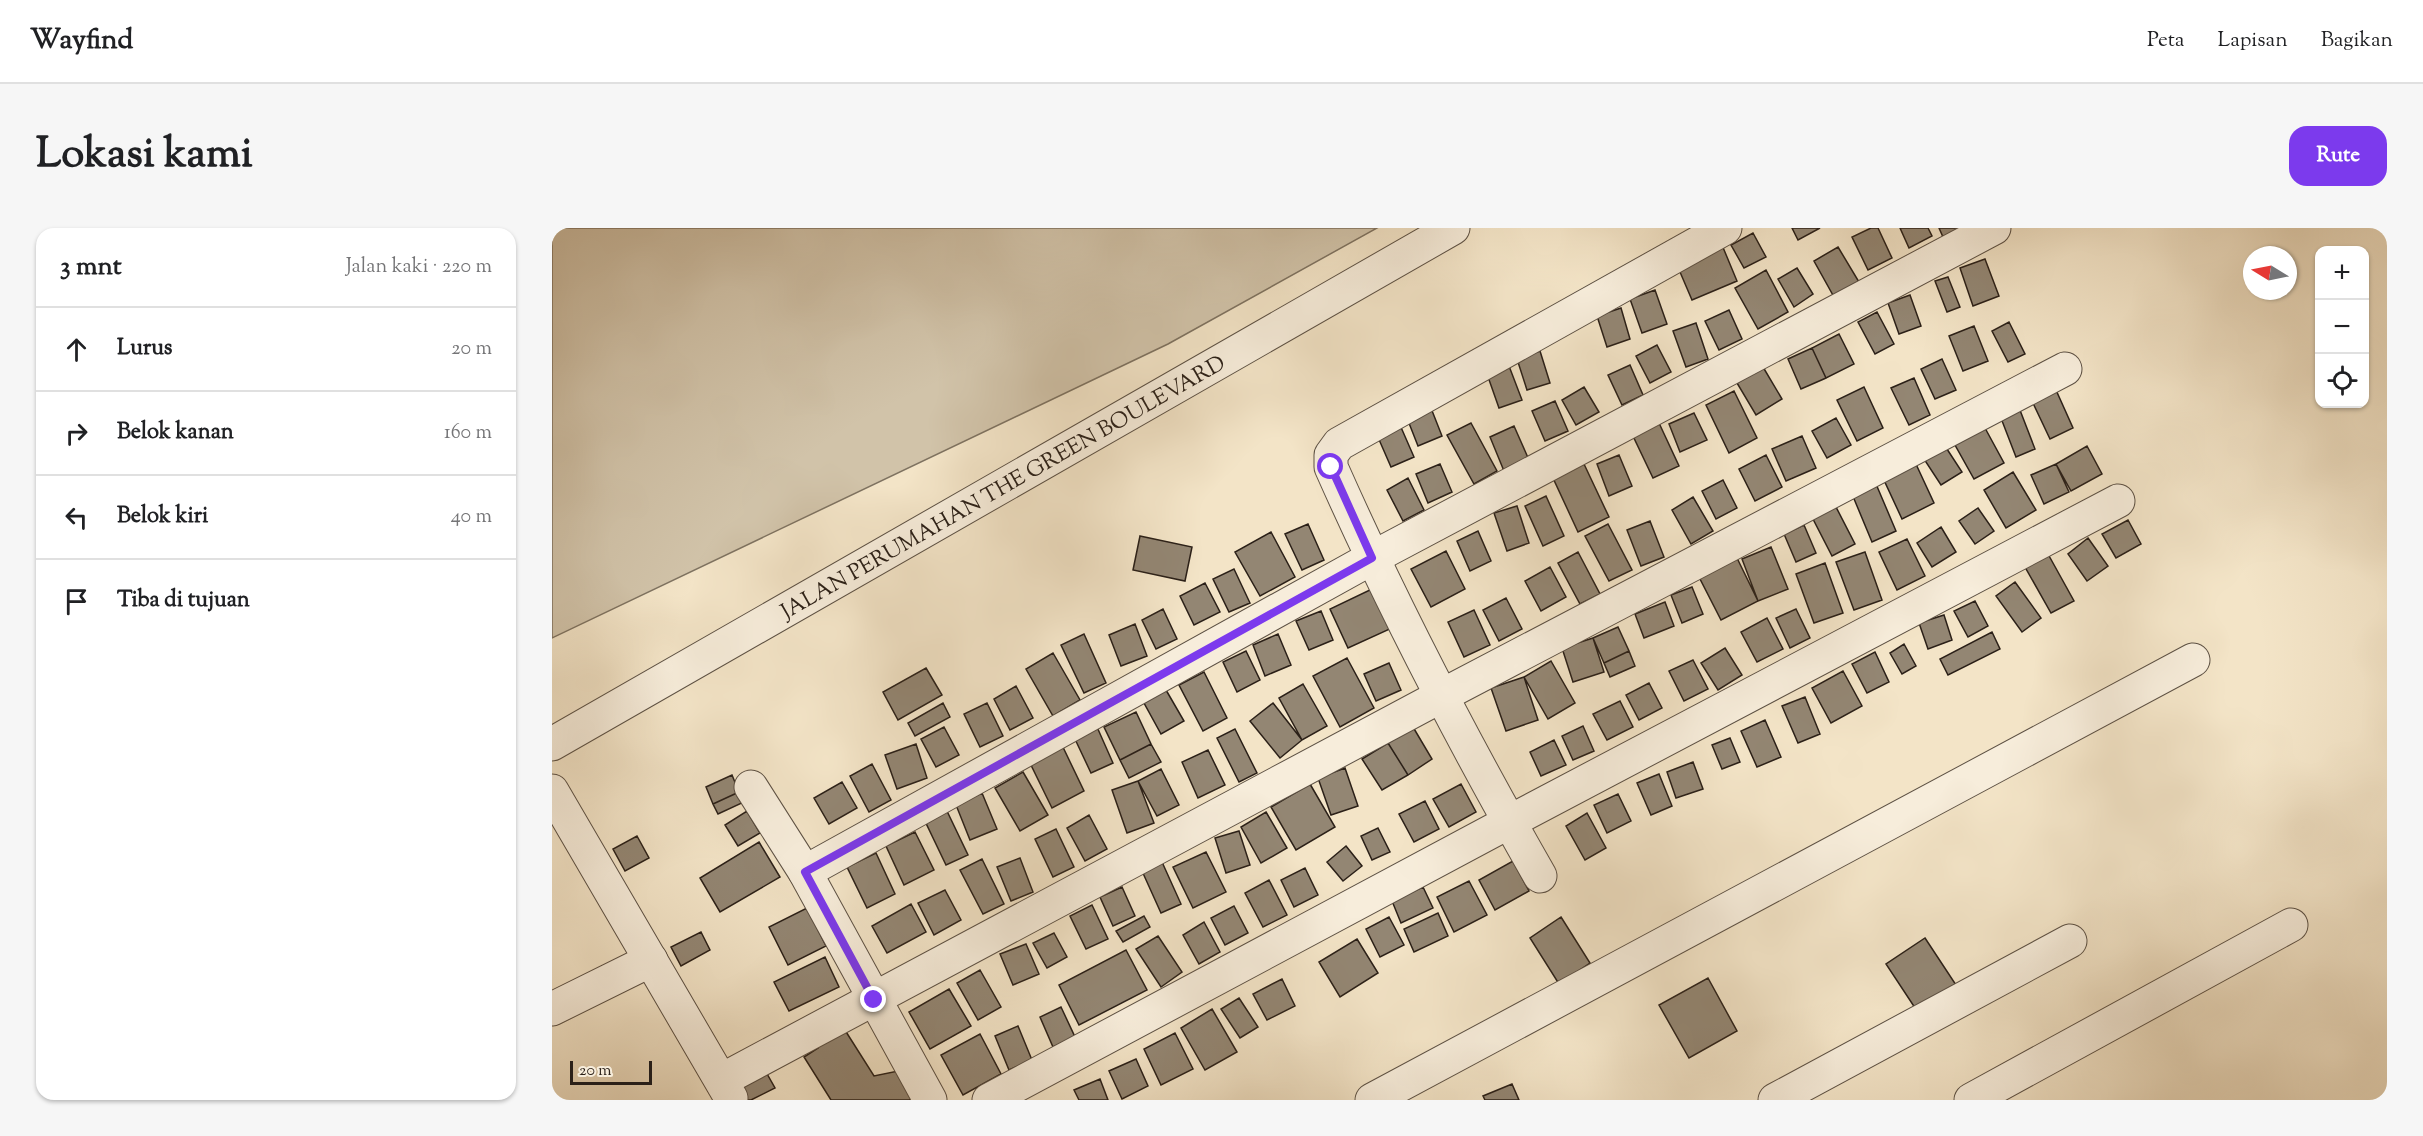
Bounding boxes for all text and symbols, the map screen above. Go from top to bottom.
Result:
text: Wayfind [30,21,133,61]
text: Peta [2147,26,2185,56]
text: Lapisan [2218,26,2288,56]
text: Bagikan [2321,26,2393,56]
text: Lokasi kami [36,126,253,186]
button: Rute [2289,126,2387,186]
north arrow [2243,246,2297,300]
map controls [2315,246,2369,408]
button: + [2315,246,2369,300]
text: 3 mnt [60,249,122,286]
text: Jalan kaki · 220 m [346,253,492,282]
button: − [2315,300,2369,354]
icon: ahead [60,333,93,366]
text: Lurus [117,333,173,365]
text: 20 m [451,335,492,364]
street label: JALAN PERUMAHAN THE GREEN BOULEVARD [775,349,1232,629]
button: locate [2315,354,2369,408]
icon: right [60,417,93,450]
text: Belok kanan [117,417,234,449]
text: 160 m [444,419,492,448]
route start [1317,453,1343,479]
icon: left [60,501,93,534]
text: Belok kiri [117,501,208,533]
text: 40 m [451,503,492,532]
icon: arrive [60,585,93,618]
text: Tiba di tujuan [117,585,250,617]
route end [860,986,886,1012]
scale bar [570,1058,652,1086]
text: 20 m [579,1060,612,1083]

